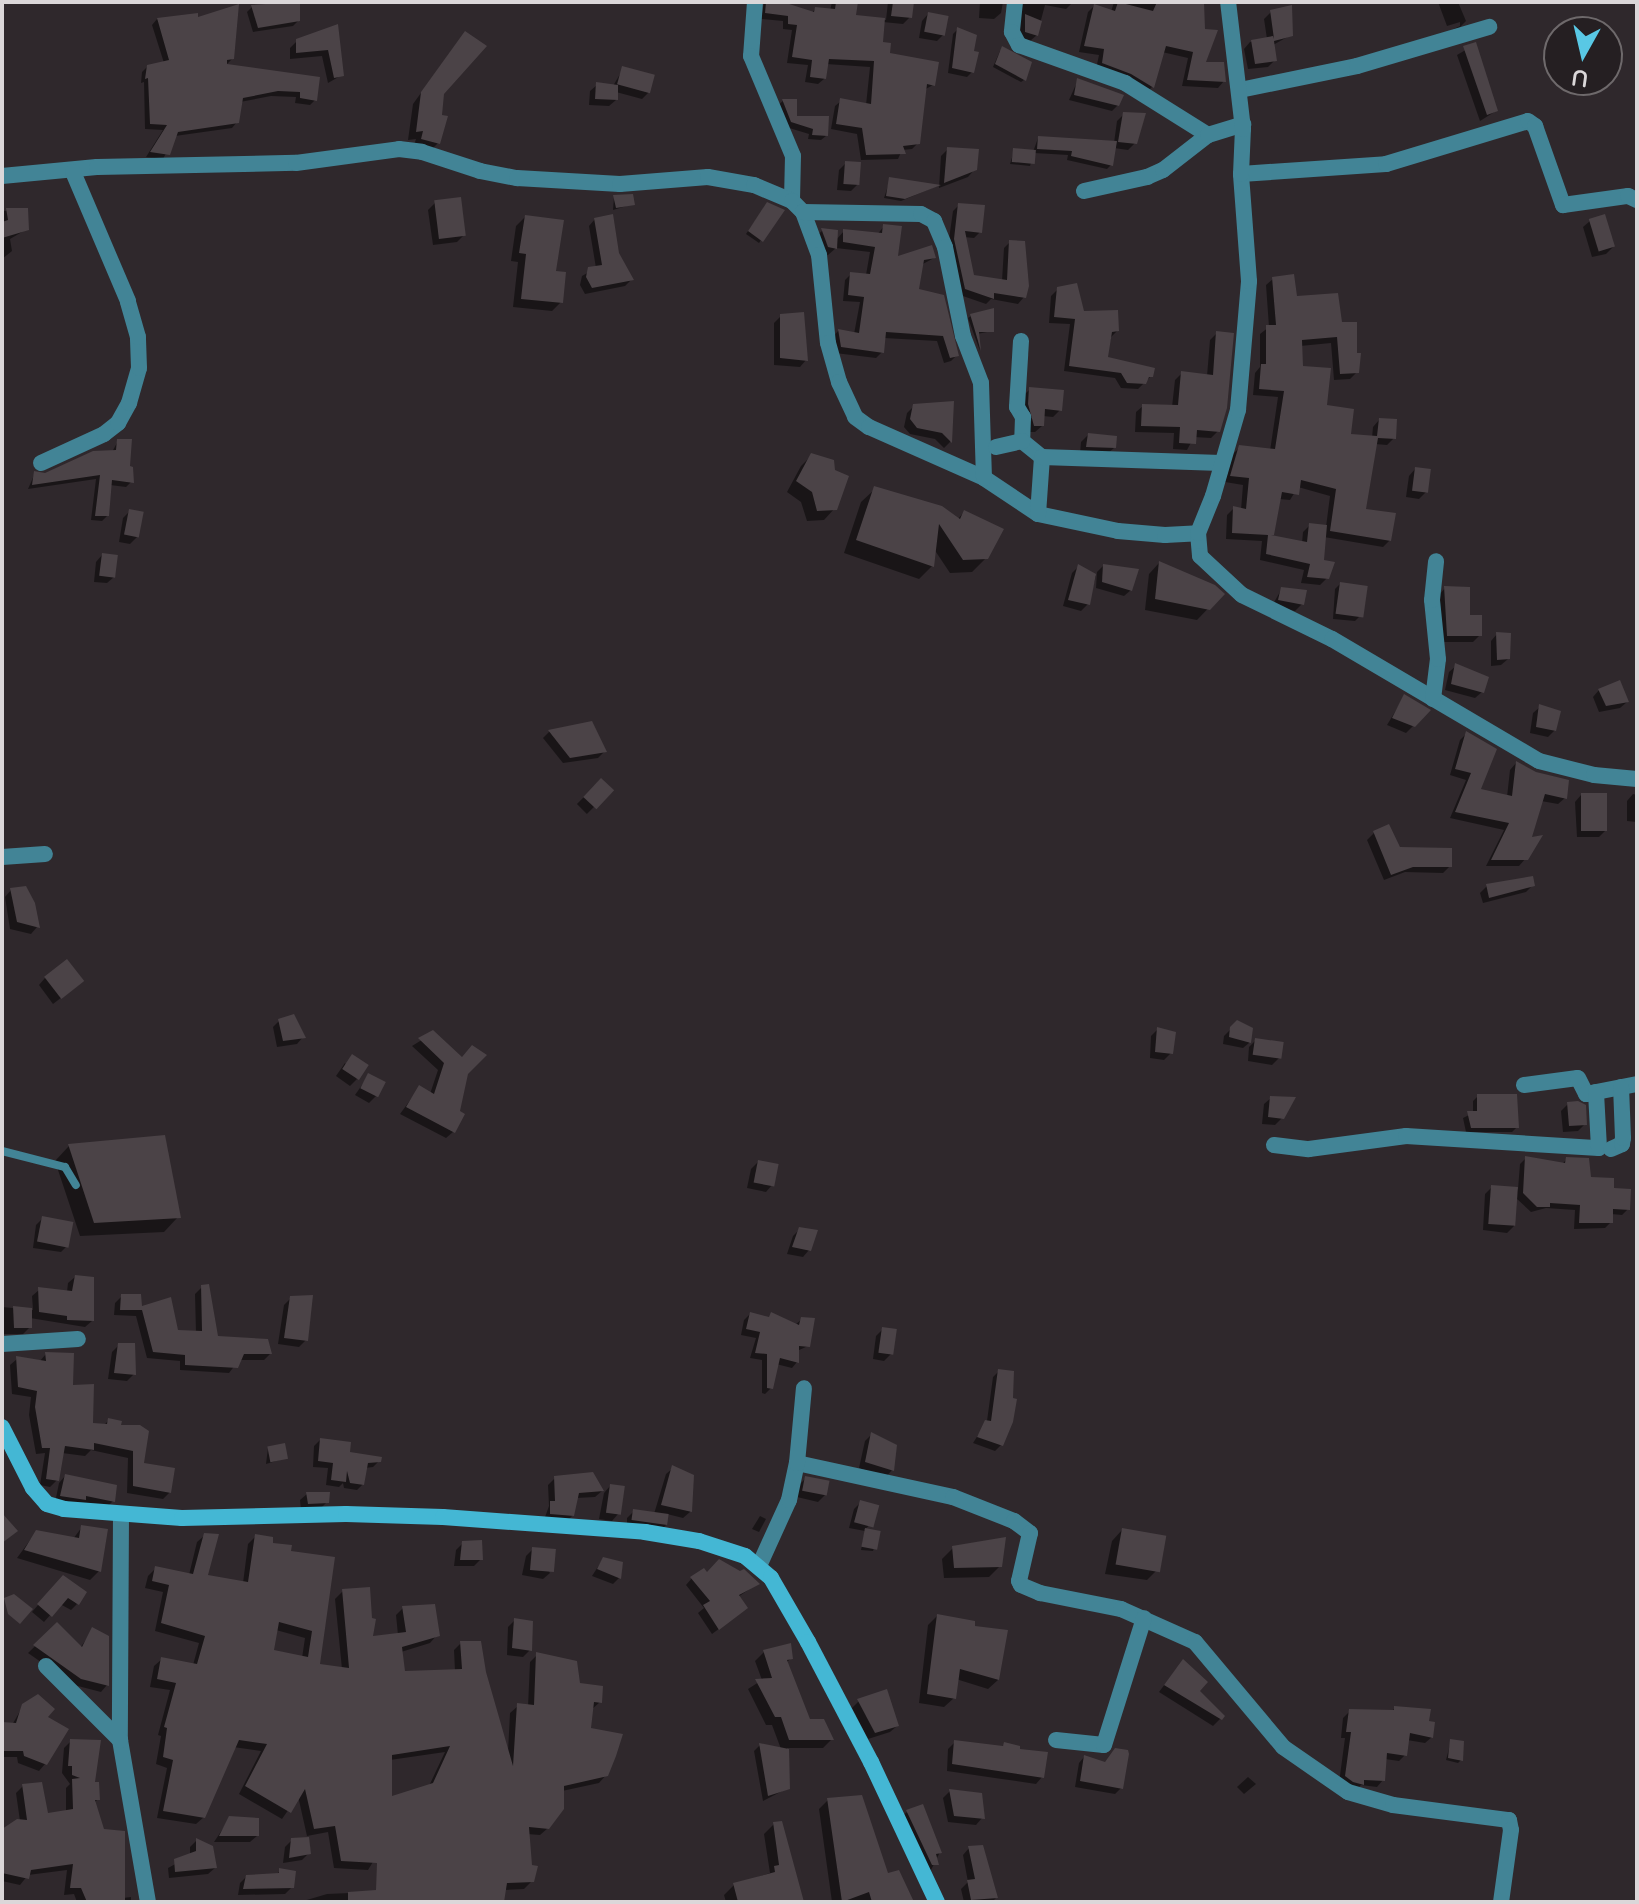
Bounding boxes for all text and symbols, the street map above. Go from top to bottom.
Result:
north arrow [1543,16,1623,96]
text: U [1570,64,1590,92]

